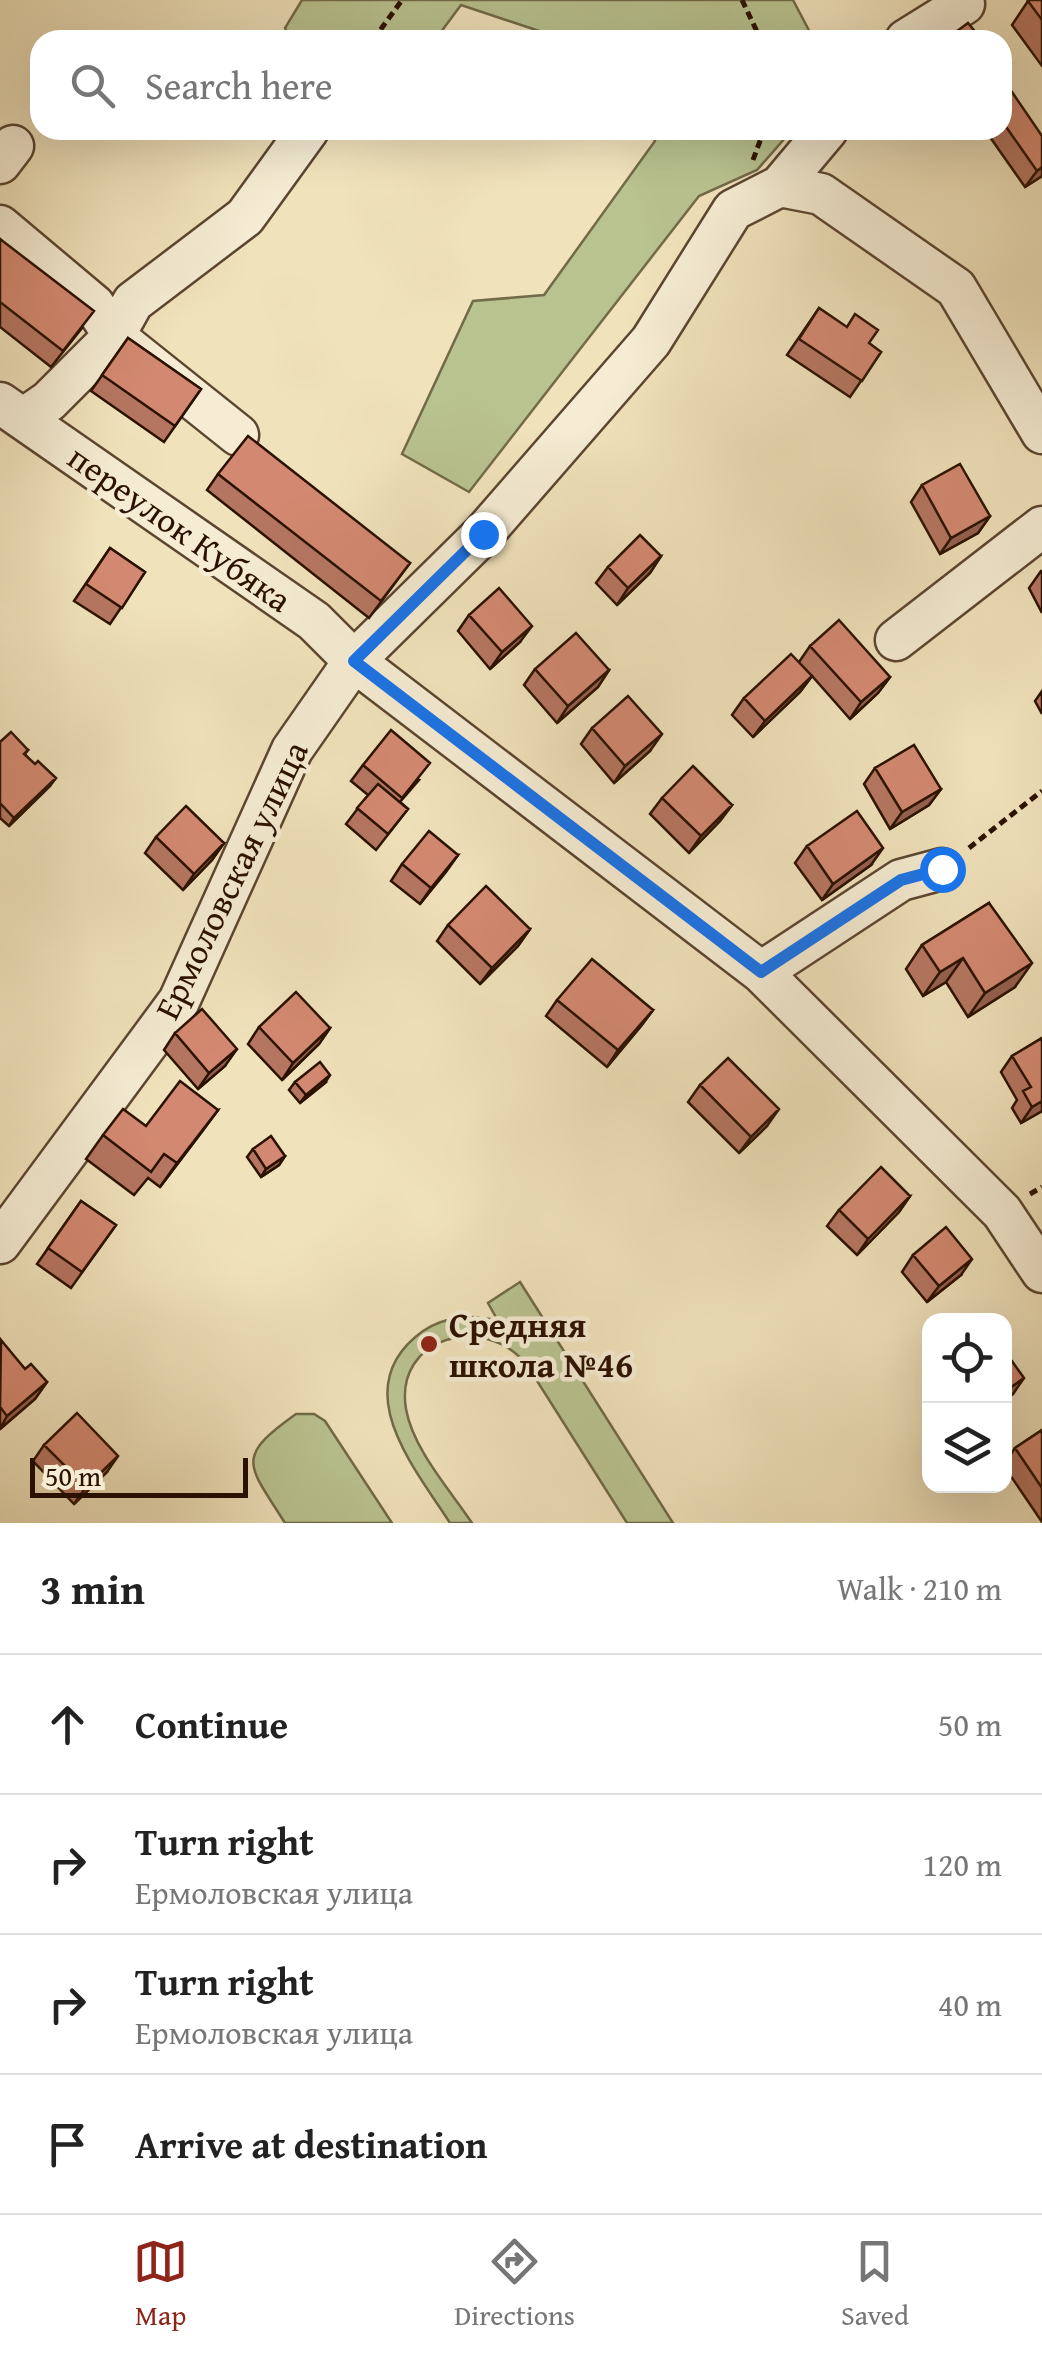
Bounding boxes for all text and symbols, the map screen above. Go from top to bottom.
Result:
search box [30,30,1012,140]
text: Search here [145,57,333,113]
icon: search [65,58,120,113]
street label: переулок Кубяка [58,432,302,624]
route end [461,512,507,558]
street label: Ермоловская улица [141,732,321,1028]
route start [920,847,966,893]
place label: Средняя школа №46 [449,1299,633,1390]
map controls [922,1313,1012,1493]
button: locate [922,1313,1012,1403]
marker: Средняя школа №46 [418,1333,440,1355]
button: layers [922,1403,1012,1493]
scale bar [30,1453,248,1498]
text: 50 m [45,1455,101,1496]
text: 3 min [40,1558,145,1619]
text: Walk · 210 m [837,1565,1002,1612]
text: Continue [135,1696,288,1752]
icon: ahead [40,1697,95,1752]
text: 50 m [938,1701,1002,1748]
text: Turn right [135,1813,314,1869]
icon: right [40,1837,95,1892]
text: 120 m [923,1841,1002,1888]
text: Ермоловская улица [135,1869,413,1916]
text: Turn right [135,1953,314,2009]
icon: right [40,1977,95,2032]
text: 40 m [938,1981,1002,2028]
text: Ермоловская улица [135,2009,413,2056]
text: Arrive at destination [135,2116,488,2172]
icon: arrive [40,2117,95,2172]
tab: Map [133,2234,188,2335]
tab: Directions [454,2234,575,2335]
tab: Saved [841,2234,909,2335]

